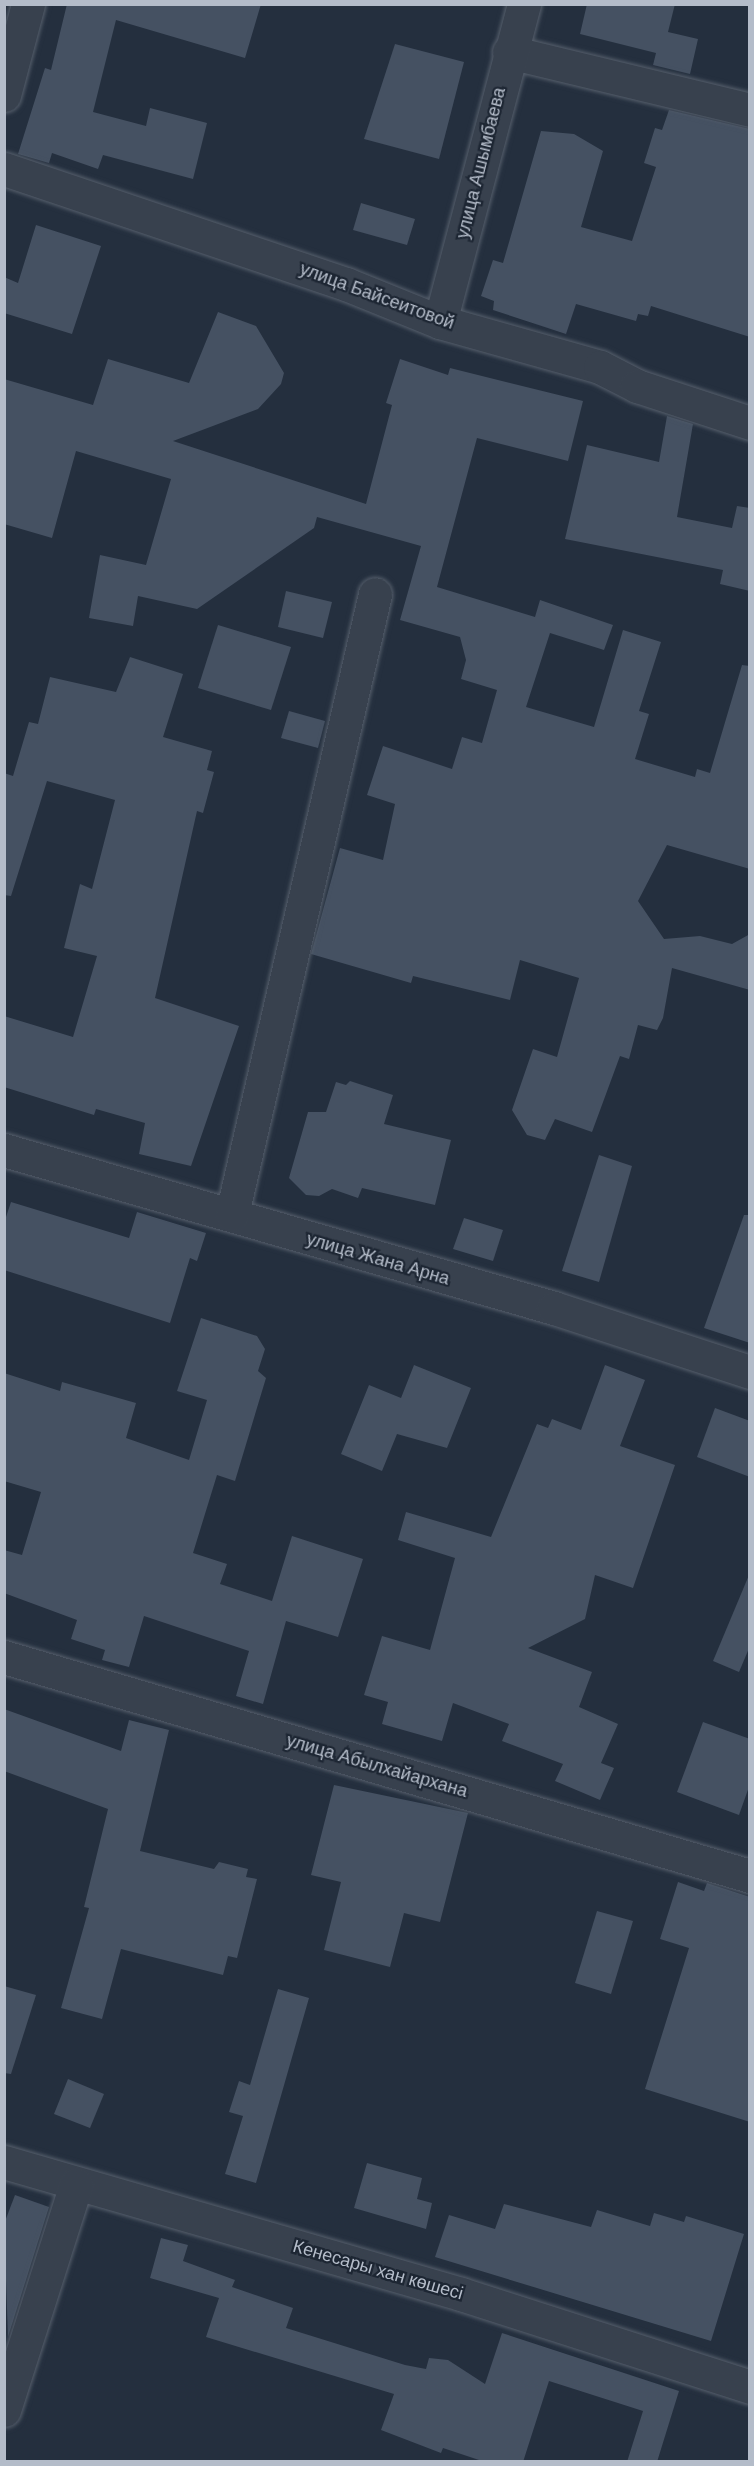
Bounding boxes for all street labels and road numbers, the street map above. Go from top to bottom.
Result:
street label: улица Ашымбаева [452,85,510,241]
street label: улица Байсеитовой [297,258,457,334]
street label: улица Жана Арна [304,1228,452,1290]
street label: улица Абылхайархана [284,1730,470,1802]
street label: Кенесары хан көшесі [290,2235,466,2305]

